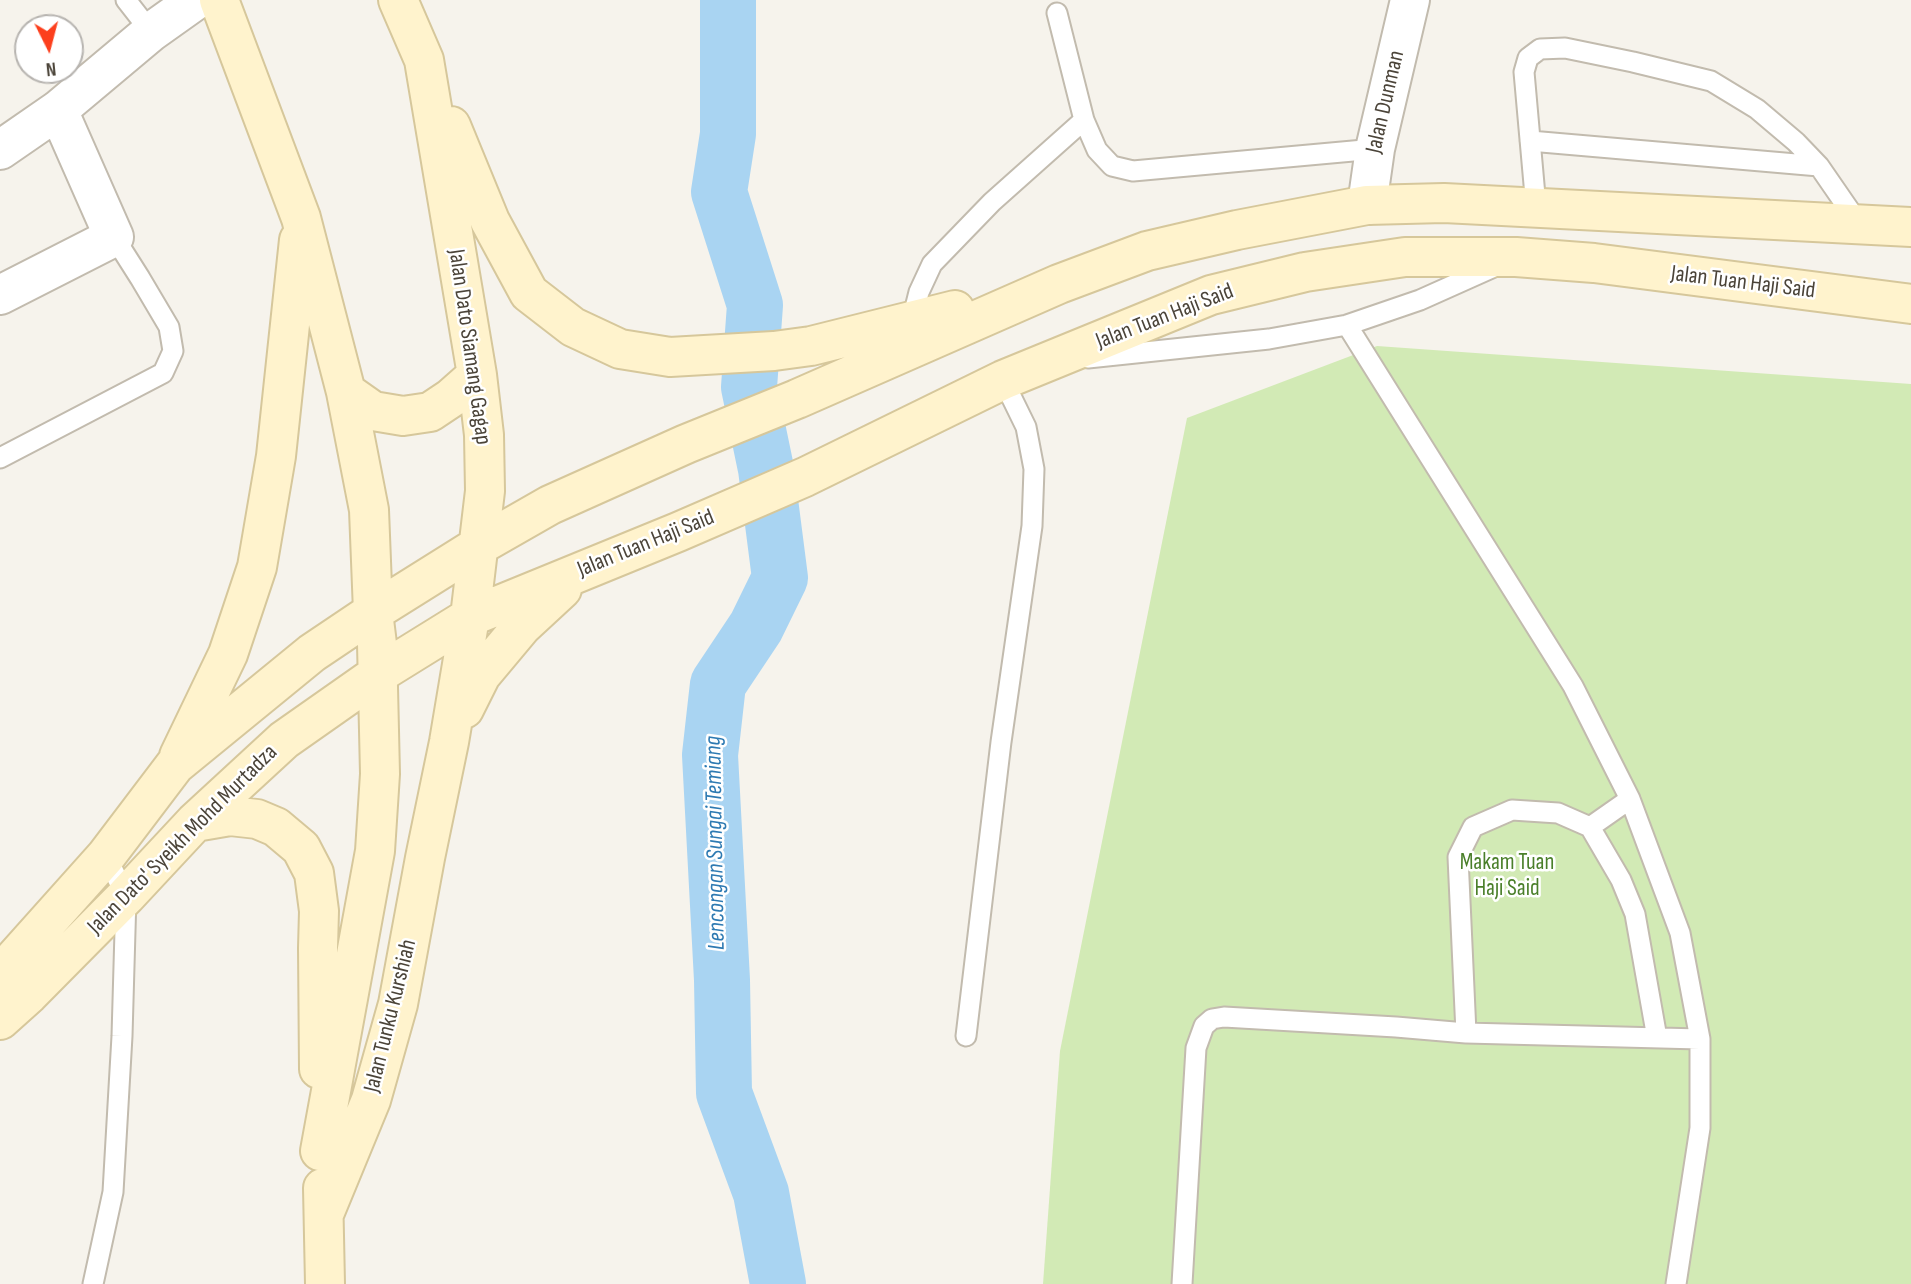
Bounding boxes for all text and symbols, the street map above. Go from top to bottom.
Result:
north arrow [14,14,84,84]
street label: Jalan Dunman [1361,48,1411,156]
text: N [45,56,57,80]
street label: Jalan Dato Siamang Gagap [442,248,496,446]
street label: Jalan Tuan Haji Said [1669,260,1817,306]
street label: Jalan Tuan Haji Said [1092,278,1238,356]
street label: Jalan Tuan Haji Said [574,504,718,584]
water label: Lencongan Sungai Temiang [700,736,732,950]
street label: Jalan Dato' Syeikh Mohd Murtadza [82,739,284,941]
park label: Makam Tuan Haji Said [1460,849,1554,903]
street label: Jalan Tunku Kurshiah [359,937,423,1095]

